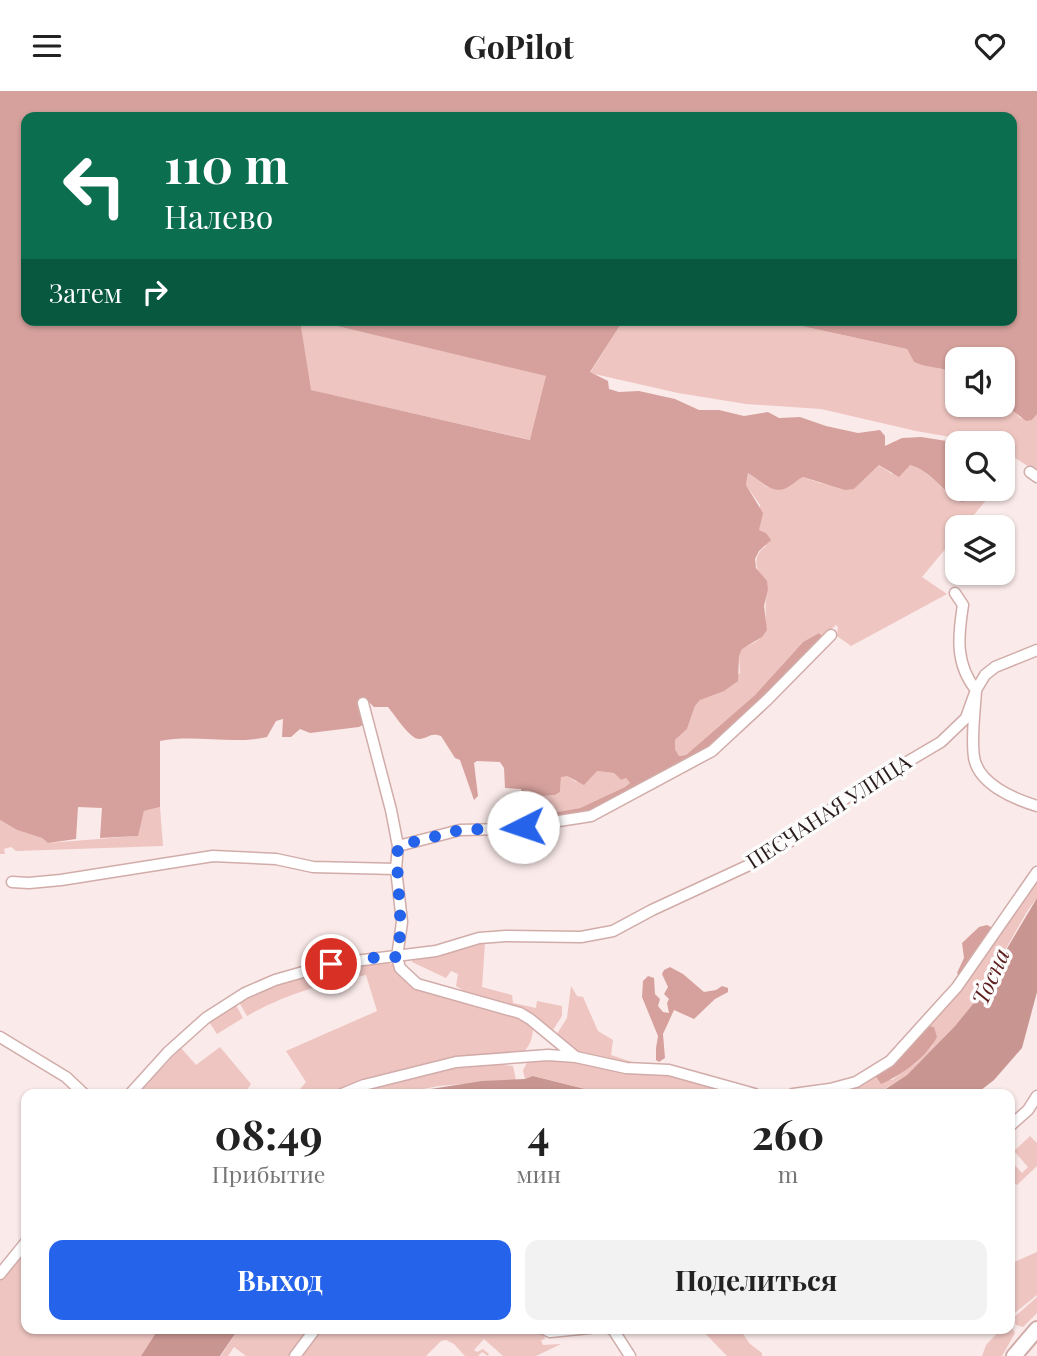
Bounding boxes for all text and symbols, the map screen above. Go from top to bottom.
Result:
text: GoPilot [463,24,574,67]
icon: menu [28,27,66,65]
icon: heart [971,27,1009,65]
text: 110 m [164,131,289,196]
icon: left [49,140,140,231]
text: Налево [164,194,273,237]
icon: right [136,273,174,311]
text: Затем [49,275,122,310]
map controls [945,347,1015,585]
button: sound [945,347,1015,417]
button: search [945,431,1015,501]
button: layers [945,515,1015,585]
street label: ПЕСЧАНАЯ УЛИЦА [740,746,916,874]
position arrow [486,790,560,864]
pin [301,934,361,994]
water label: Тосна [963,943,1016,1010]
icon: arrive [312,945,350,983]
text: 08:49 [214,1105,323,1161]
text: 4 [527,1105,550,1161]
text: 260 [752,1105,824,1161]
text: Прибытие [212,1158,326,1189]
text: мин [516,1158,561,1189]
text: m [778,1158,798,1189]
button: Выход [49,1240,511,1320]
button: Поделиться [525,1240,987,1320]

